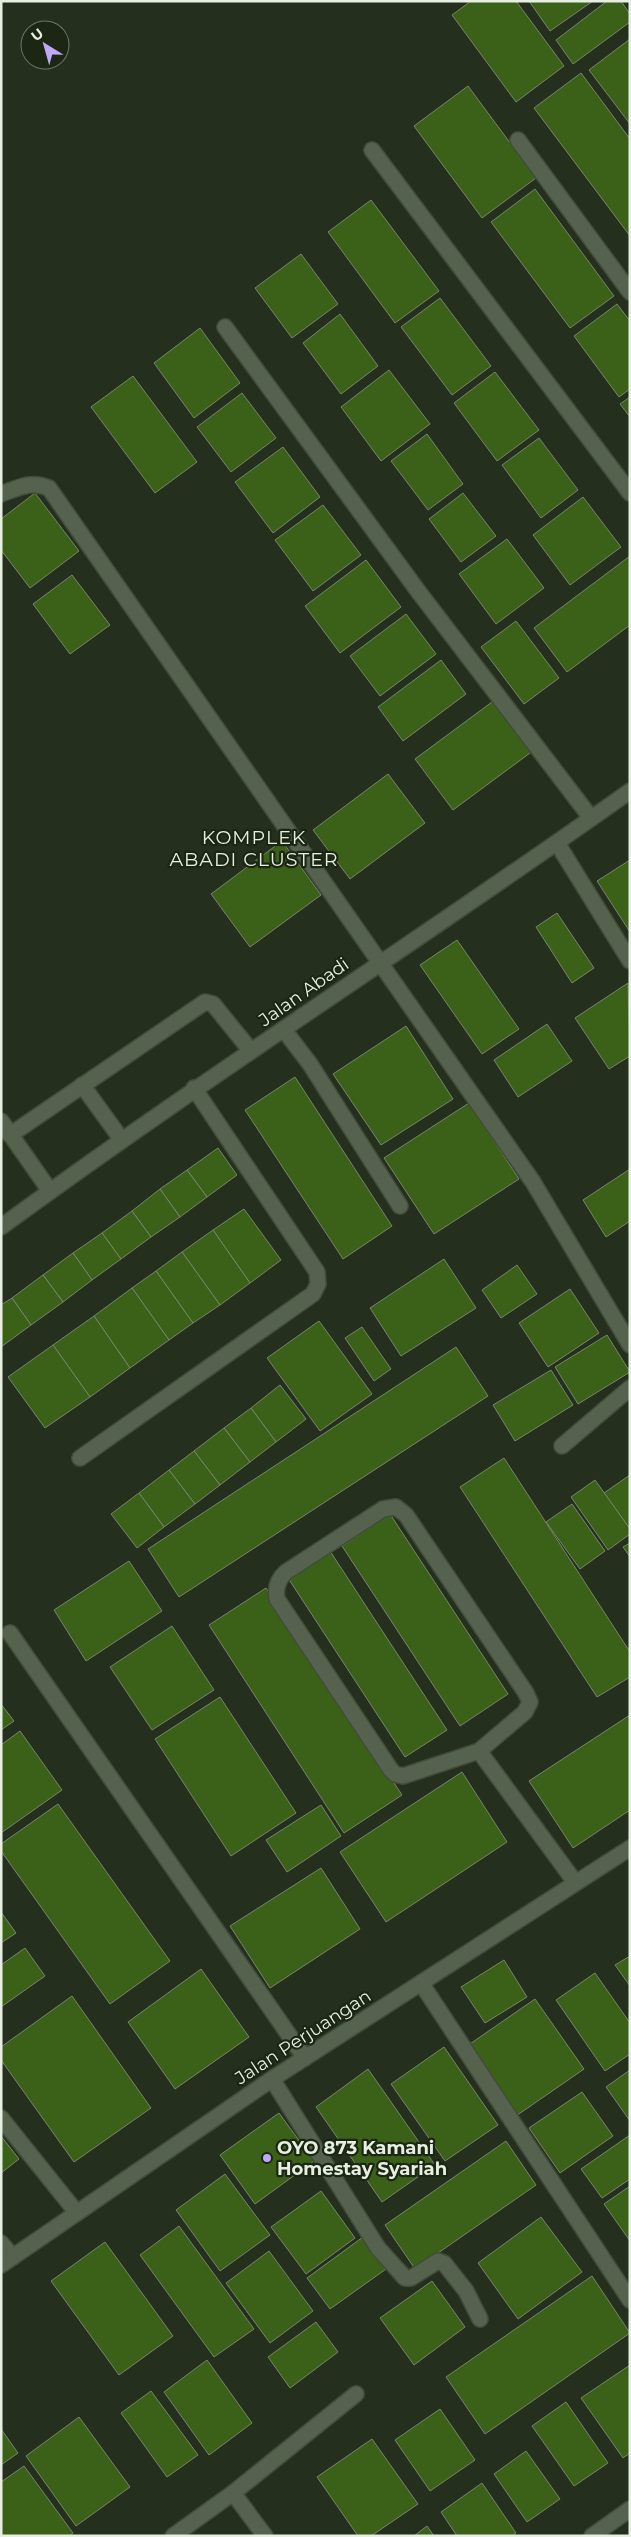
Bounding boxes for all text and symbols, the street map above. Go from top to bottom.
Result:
north arrow [20,20,70,70]
text: U [27,24,47,45]
district label: KOMPLEK ABADI CLUSTER [169,826,339,871]
street label: Jalan Abadi [254,953,353,1032]
street label: Jalan Perjuangan [230,1985,375,2090]
place label: OYO 873 Kamani Homestay Syariah [277,2137,447,2180]
marker: OYO 873 Kamani Homestay Syariah [261,2152,273,2164]

